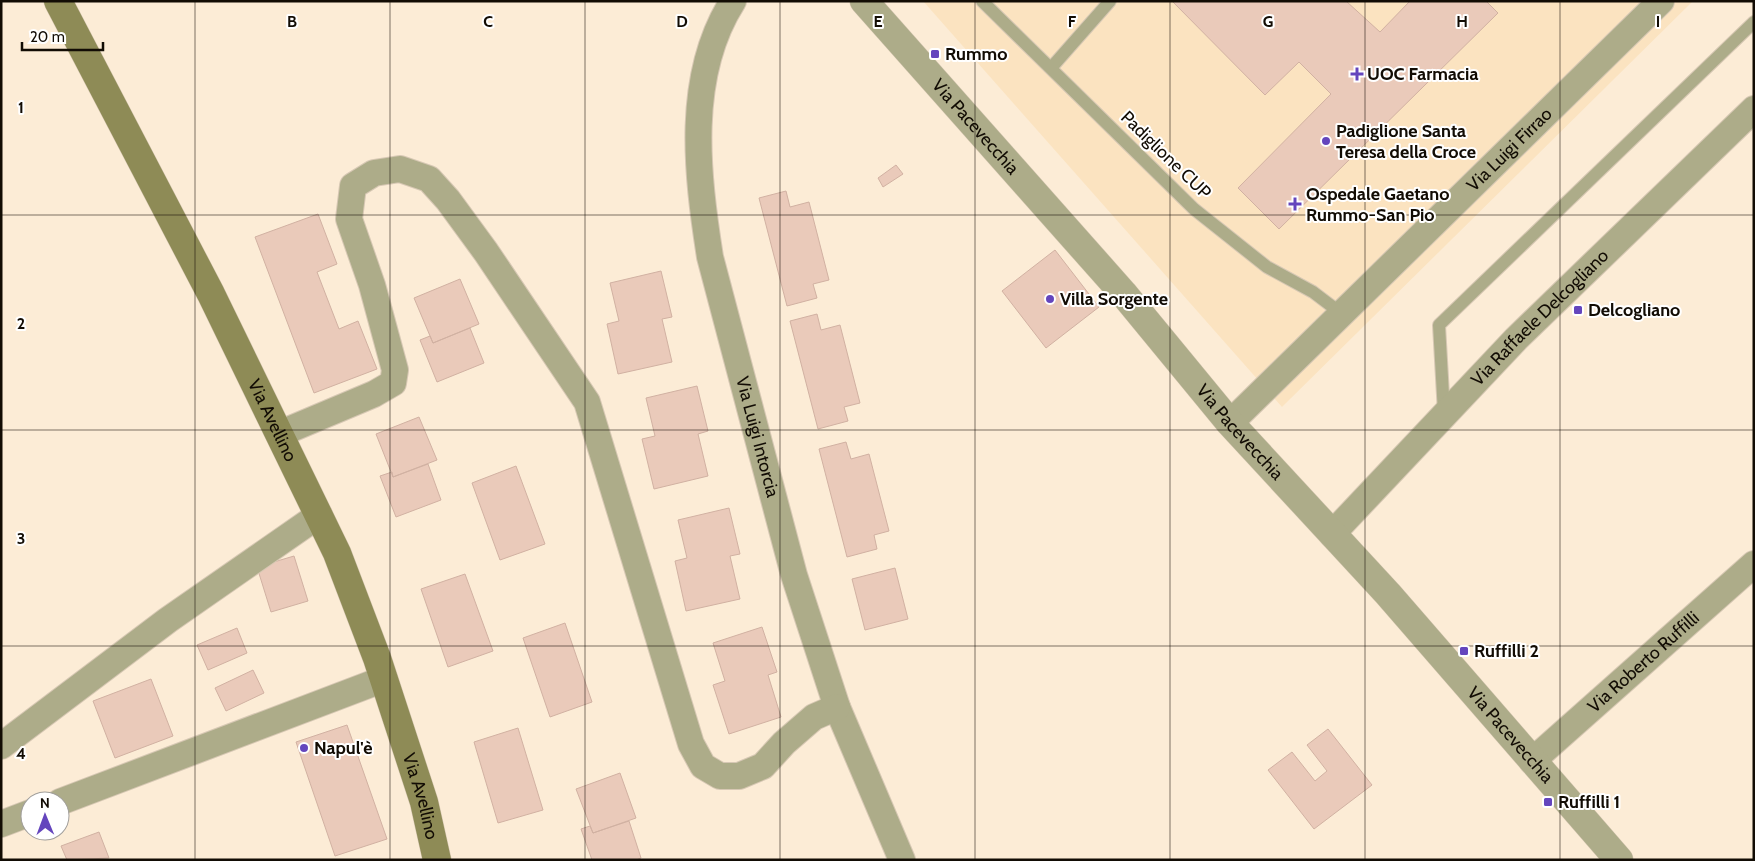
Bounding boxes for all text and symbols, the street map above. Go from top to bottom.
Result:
text: B [287,12,297,31]
text: C [483,12,493,31]
text: D [676,12,688,31]
text: E [873,12,883,31]
text: F [1068,12,1077,31]
text: G [1263,12,1273,31]
text: H [1456,12,1468,31]
text: I [1656,12,1660,31]
scale bar [22,20,104,52]
text: 20 m [30,28,65,46]
place label: Rummo [945,43,1008,65]
marker: Rummo [929,48,941,60]
place label: UOC Farmacia [1367,63,1478,85]
marker: UOC Farmacia [1351,68,1363,80]
street label: Via Pacevecchia [927,74,1024,179]
text: 1 [18,98,24,117]
street label: Via Luigi Firrao [1462,103,1557,196]
street label: Padiglione CUP [1116,106,1216,204]
place label: Padiglione Santa Teresa della Croce [1336,120,1476,163]
marker: Padiglione Santa Teresa della Croce [1320,135,1332,147]
place label: Ospedale Gaetano Rummo-San Pio [1306,183,1450,226]
marker: Ospedale Gaetano Rummo-San Pio [1288,197,1302,211]
street label: Via Raffaele Delcogliano [1466,245,1613,391]
place label: Villa Sorgente [1060,288,1168,310]
marker: Villa Sorgente [1044,293,1056,305]
place label: Delcogliano [1588,299,1680,321]
marker: Delcogliano [1572,304,1584,316]
text: 2 [17,314,25,333]
street label: Via Luigi Intorcia [731,374,784,500]
street label: Via Avellino [243,375,302,465]
street label: Via Pacevecchia [1192,380,1288,485]
text: 3 [17,529,25,548]
street label: Via Roberto Ruffilli [1583,607,1704,717]
place label: Ruffilli 2 [1474,640,1539,662]
marker: Ruffilli 2 [1458,645,1470,657]
street label: Via Pacevecchia [1462,682,1558,788]
place label: Napul'è [314,737,373,759]
marker: Napul'è [298,742,310,754]
text: 4 [16,744,26,763]
street label: Via Avellino [398,750,443,842]
north arrow [20,791,70,841]
place label: Ruffilli 1 [1558,791,1620,813]
text: N [40,794,50,812]
marker: Ruffilli 1 [1542,796,1554,808]

